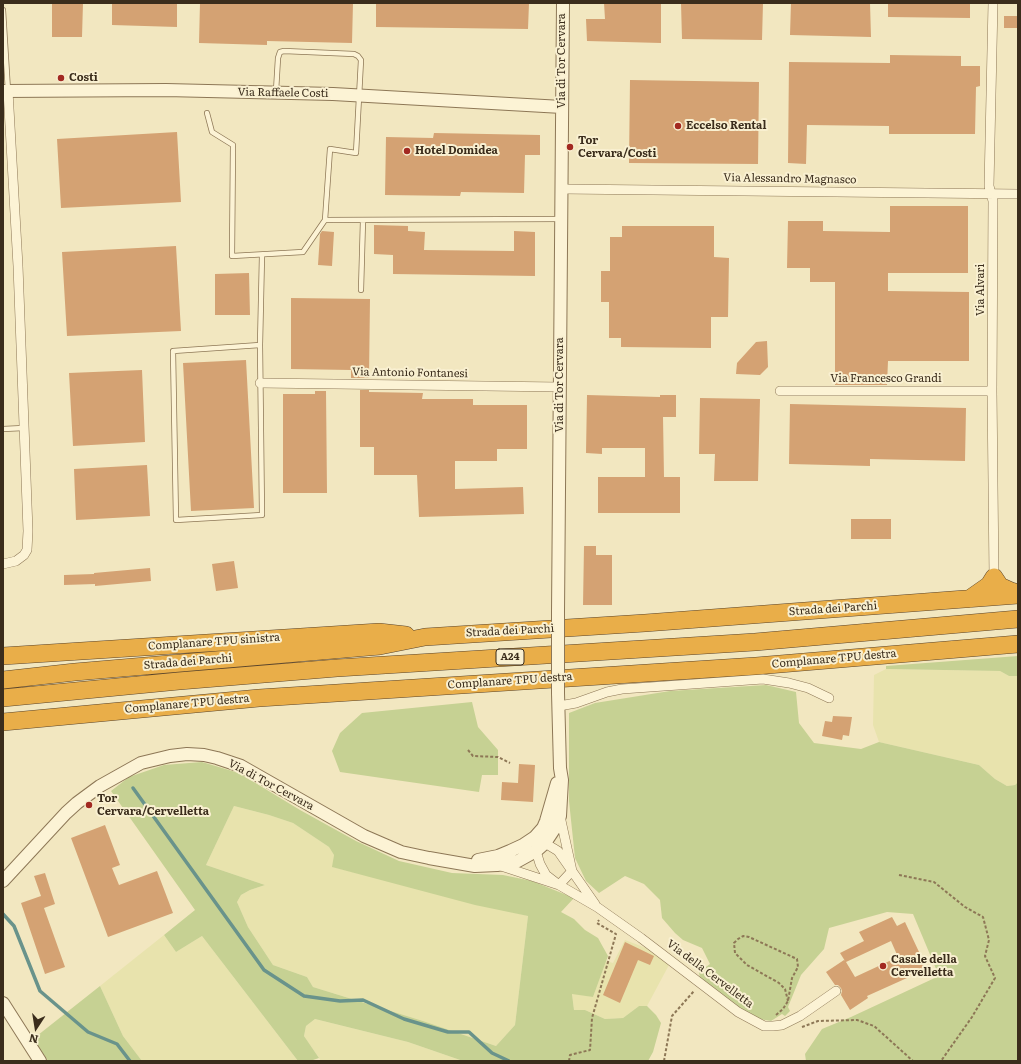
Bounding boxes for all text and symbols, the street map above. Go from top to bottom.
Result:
street label: Via di Tor Cervara [555,13,569,109]
place label: Costi [69,71,98,85]
marker: Costi [56,73,66,83]
street label: Via Raffaele Costi [237,86,329,100]
place label: Eccelso Rental [686,119,766,133]
marker: Eccelso Rental [673,121,683,131]
place label: Tor Cervara/Costi [578,134,656,160]
marker: Tor Cervara/Costi [565,142,575,152]
place label: Hotel Domidea [415,144,498,158]
marker: Hotel Domidea [402,146,412,156]
street label: Via Alessandro Magnasco [723,171,857,187]
street label: Via Alvari [974,264,988,316]
street label: Via di Tor Cervara [553,337,567,433]
street label: Via Antonio Fontanesi [352,365,468,381]
street label: Via Francesco Grandi [830,372,942,386]
street label: Strada dei Parchi [788,599,878,619]
street label: Strada dei Parchi [465,622,555,640]
street label: Complanare TPU sinistra [147,631,281,653]
street label: Complanare TPU destra [771,647,897,671]
road number: A24 [496,649,524,665]
street label: Strada dei Parchi [143,652,233,672]
street label: Complanare TPU destra [447,670,573,692]
street label: Complanare TPU destra [124,692,250,716]
street label: Via di Tor Cervara [226,757,316,813]
place label: Tor Cervara/Cervelletta [97,792,209,818]
marker: Tor Cervara/Cervelletta [84,800,94,810]
street label: Via della Cervelletta [664,937,756,1011]
place label: Casale della Cervelletta [891,953,957,979]
marker: Casale della Cervelletta [878,961,888,971]
north arrow [16,1008,56,1048]
text: N [27,1031,40,1049]

